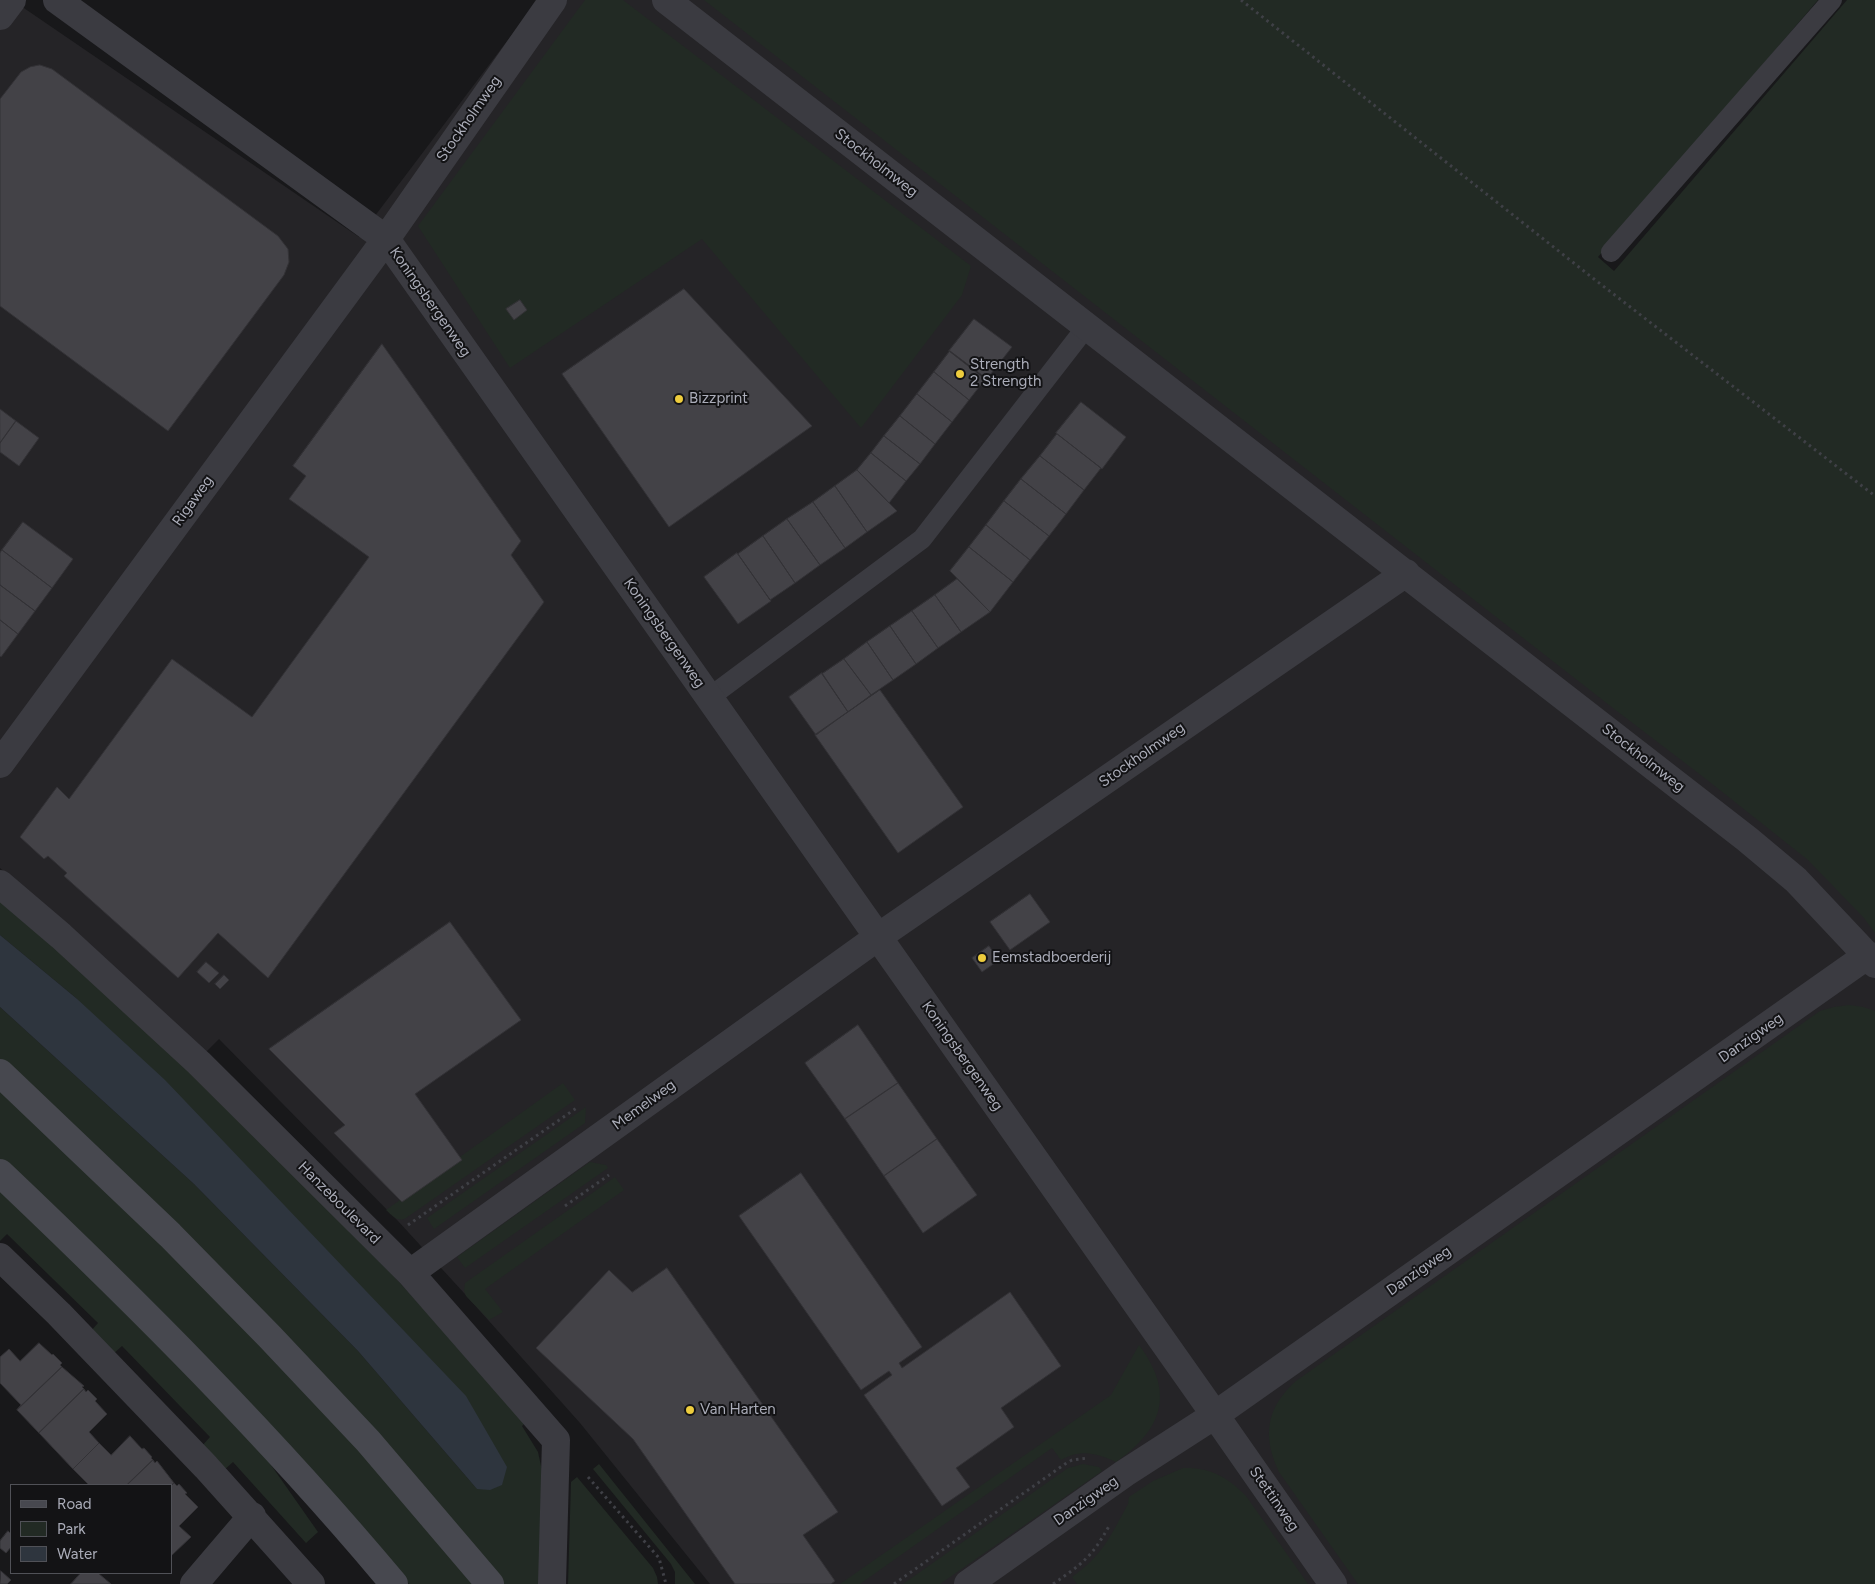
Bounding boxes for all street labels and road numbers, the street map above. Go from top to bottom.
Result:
street label: Stockholmweg [433,73,505,165]
street label: Stockholmweg [831,125,921,201]
street label: Koningsbergenweg [385,244,475,360]
street label: Rigaweg [169,472,217,530]
street label: Koningsbergenweg [619,575,709,691]
street label: Stockholmweg [1096,719,1188,791]
street label: Stockholmweg [1598,720,1688,796]
street label: Koningsbergenweg [917,998,1007,1114]
street label: Danzigweg [1715,1009,1787,1067]
street label: Memelweg [609,1076,679,1134]
street label: Hanzeboulevard [294,1158,384,1248]
street label: Danzigweg [1383,1242,1455,1300]
street label: Stettinweg [1245,1463,1303,1535]
street label: Danzigweg [1050,1472,1122,1530]

